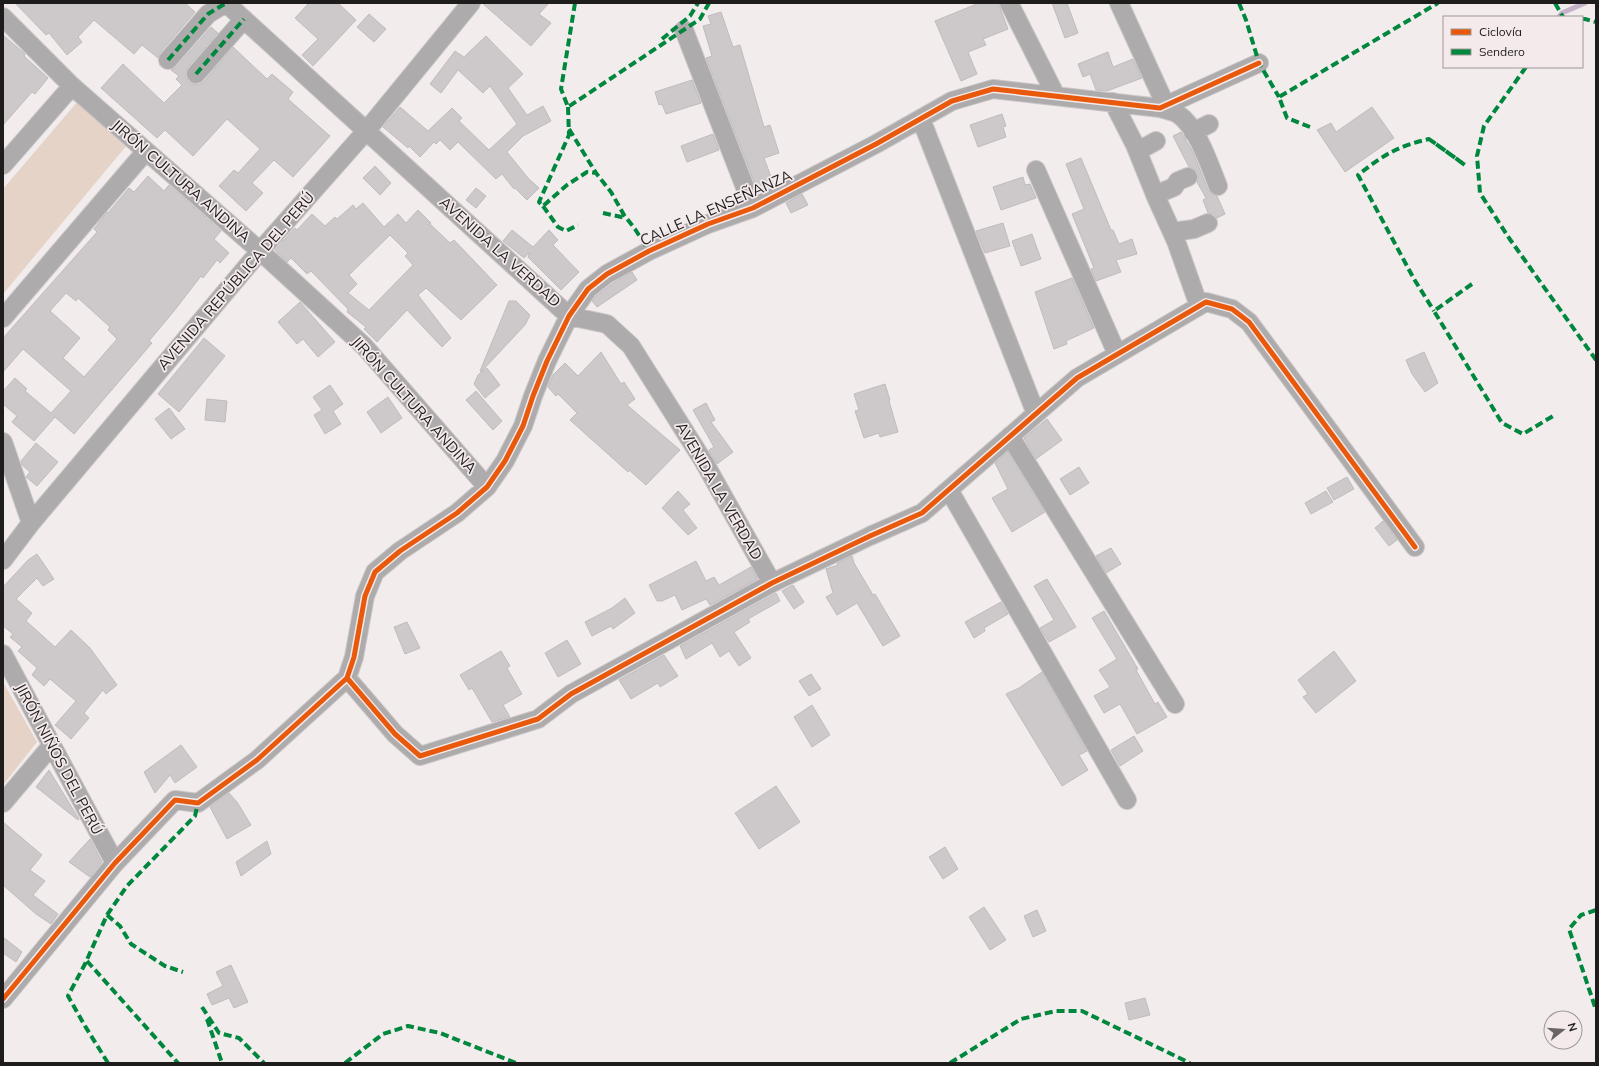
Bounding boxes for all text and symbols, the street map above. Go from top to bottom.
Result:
legend [1443,16,1583,68]
text: Ciclovía [1479,24,1522,39]
text: Sendero [1479,44,1525,59]
street label: JIRÓN CULTURA ANDINA [108,115,255,246]
street label: CALLE LA ENSEÑANZA [637,165,795,250]
street label: AVENIDA REPÚBLICA DEL PERÚ [153,188,318,374]
street label: AVENIDA LA VERDAD [436,192,565,311]
street label: JIRÓN CULTURA ANDINA [348,332,481,477]
street label: AVENIDA LA VERDAD [672,418,767,563]
street label: JIRÓN NIÑOS DEL PERÚ [11,680,107,838]
north arrow [1543,1010,1583,1050]
text: N [1565,1021,1580,1033]

